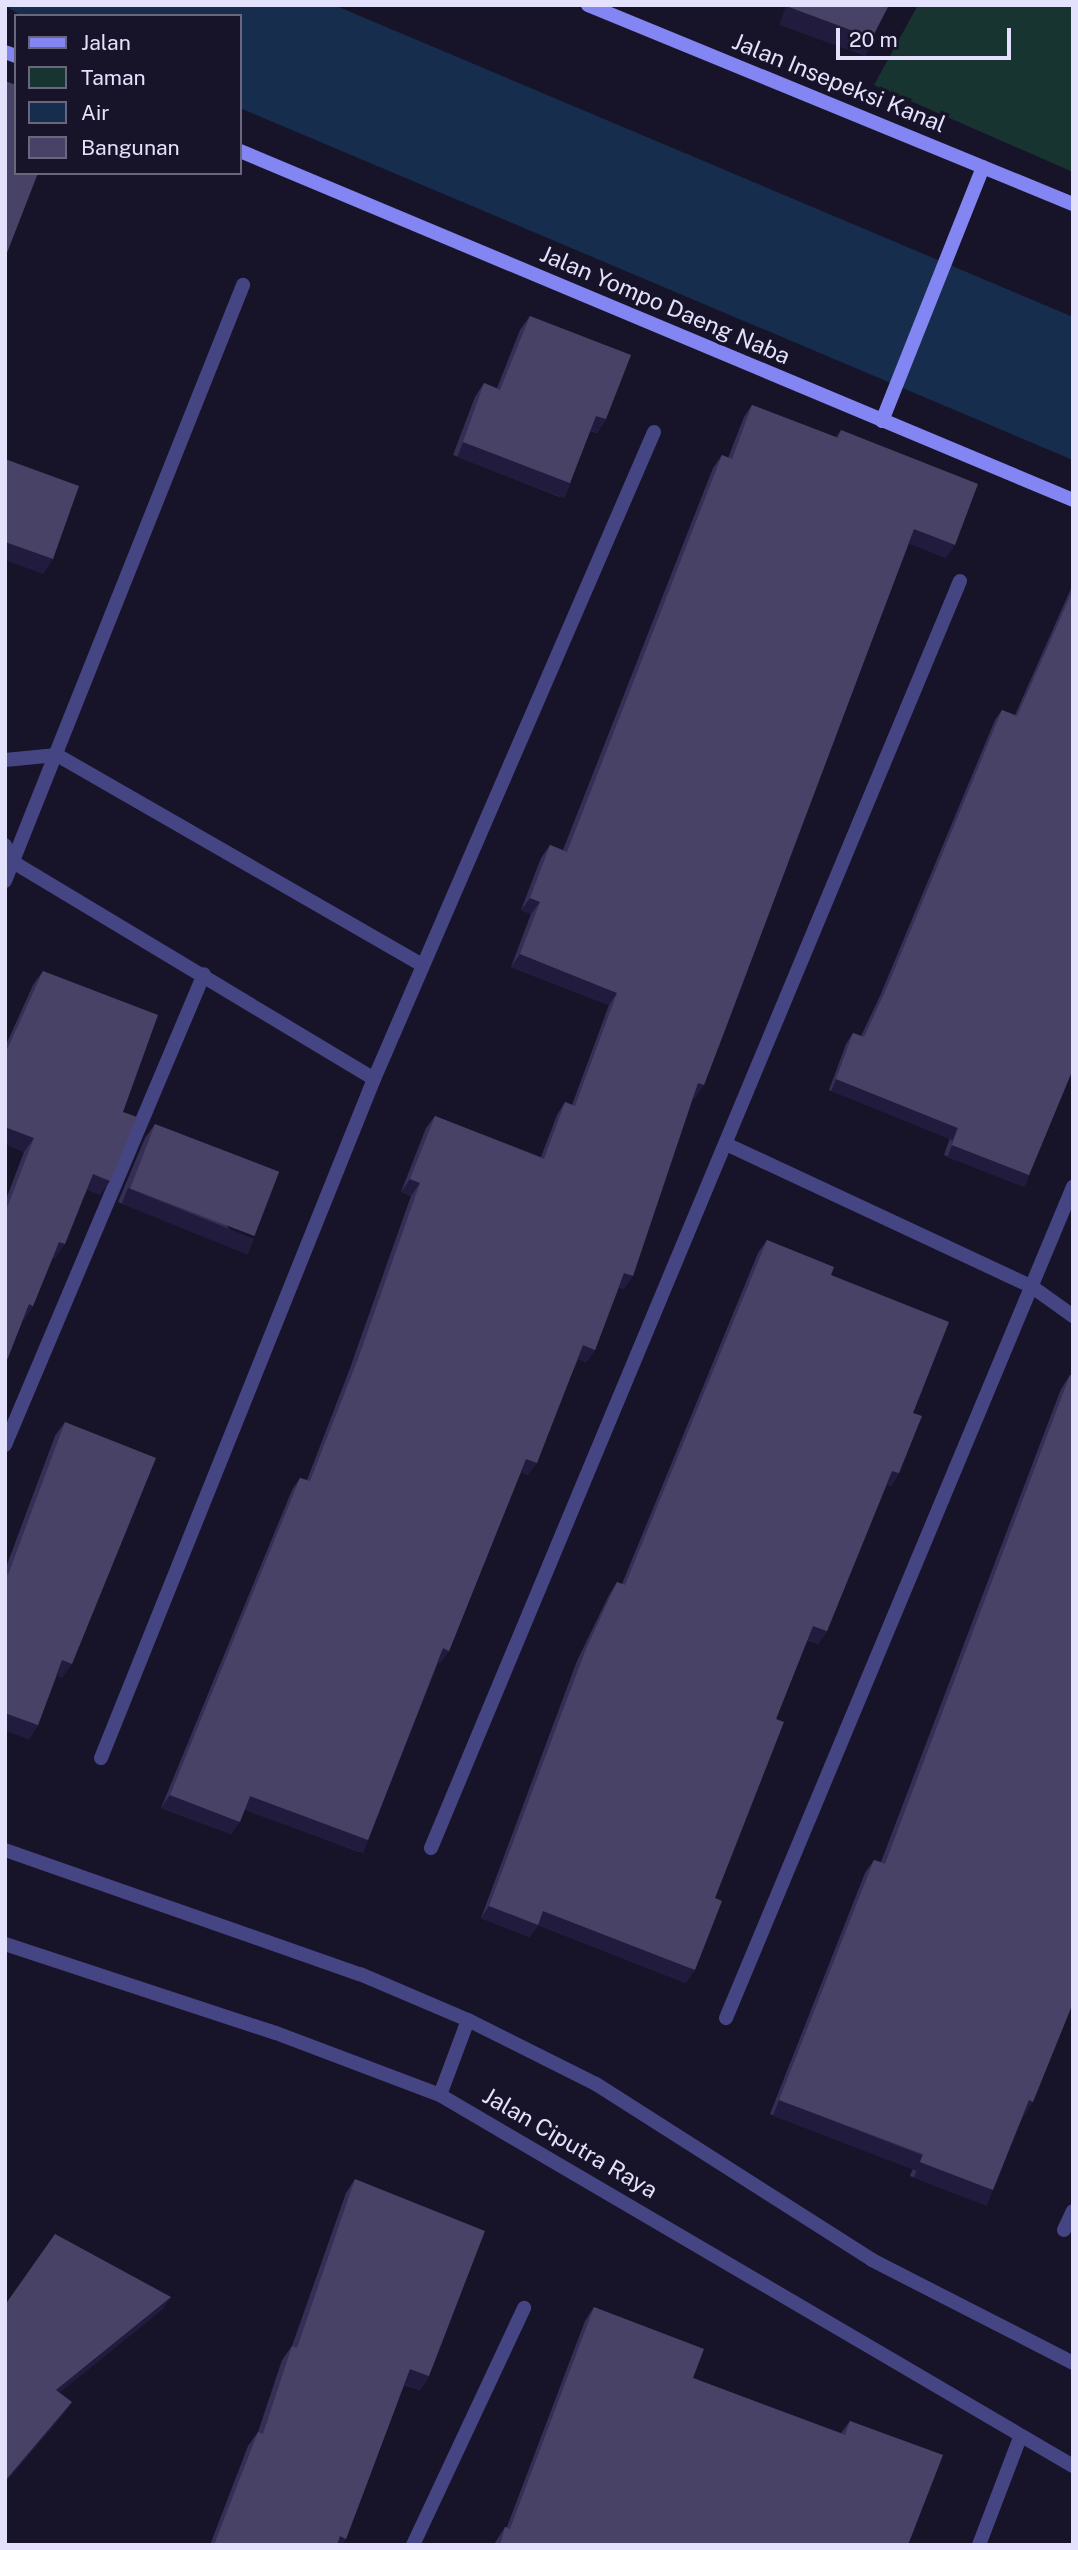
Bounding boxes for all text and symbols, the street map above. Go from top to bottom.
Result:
legend [14,14,242,175]
scale bar [840,14,1015,58]
text: 20 m [849,27,898,52]
street label: Jalan Insepeksi Kanal [728,28,950,138]
text: Jalan [81,30,131,55]
text: Taman [81,65,146,90]
text: Air [81,100,109,125]
text: Bangunan [81,135,180,160]
street label: Jalan Yompo Daeng Naba [536,240,794,370]
street label: Jalan Ciputra Raya [478,2082,662,2204]

